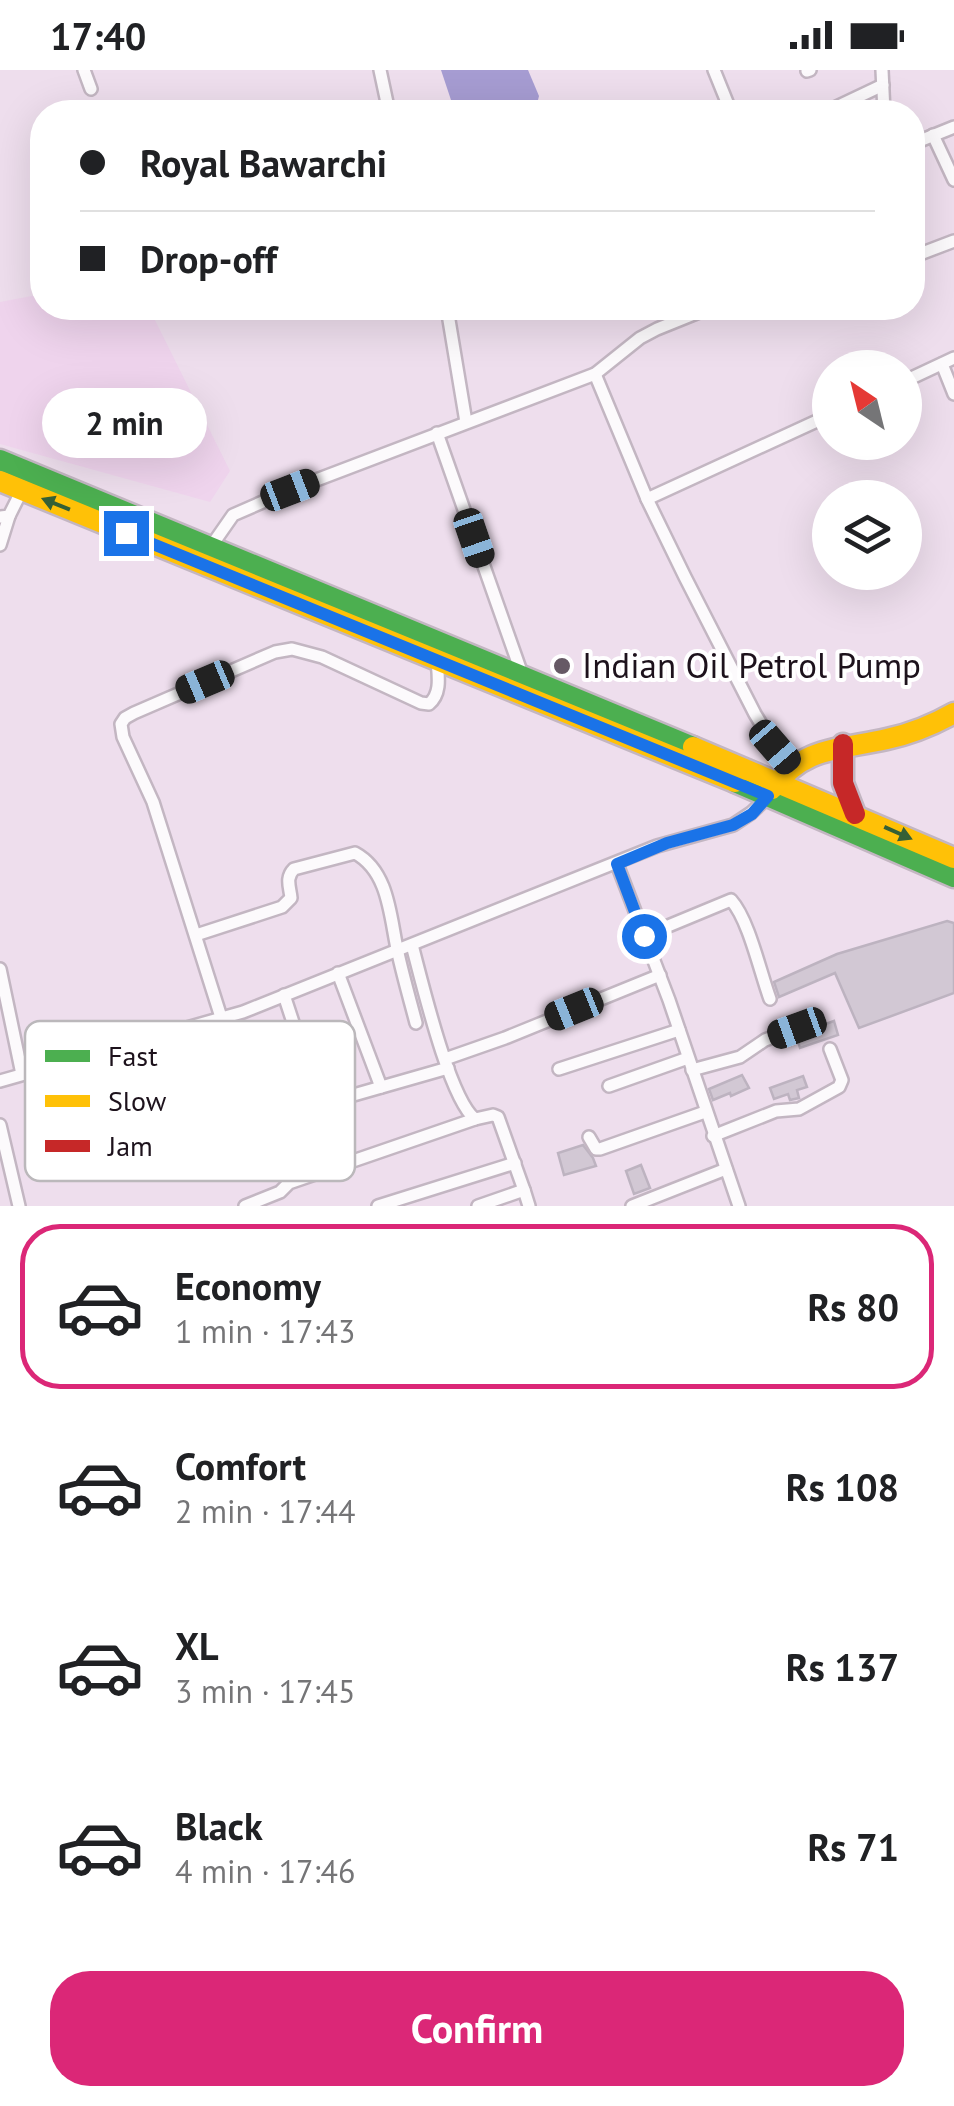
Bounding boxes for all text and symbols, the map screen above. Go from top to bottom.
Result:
text: 17:40 [50,11,146,60]
text: Royal Bawarchi [140,138,387,187]
text: Drop-off [140,234,277,283]
north arrow [812,350,922,460]
map controls [812,350,922,590]
callout: 2 min [44,388,208,458]
text: 2 min [85,402,164,444]
car [257,465,323,515]
button: layers [812,480,922,590]
one-way arrow [41,496,71,512]
car [450,505,498,571]
route end [104,511,149,556]
place label: Indian Oil Petrol Pump [582,642,921,688]
marker: Indian Oil Petrol Pump [551,655,573,677]
car [172,656,238,708]
car [744,715,806,779]
one-way arrow [883,825,913,841]
route start [622,914,667,959]
car [541,984,607,1034]
car [764,1004,830,1052]
legend [25,1021,355,1181]
text: Fast [108,1037,158,1074]
text: Slow [108,1082,167,1119]
text: Jam [107,1127,153,1164]
text: Economy [175,1261,321,1310]
icon: car [55,1262,145,1352]
text: Rs 80 [807,1282,899,1331]
text: 1 min · 17:43 [175,1310,355,1352]
text: Comfort [175,1441,306,1490]
icon: car [55,1442,145,1532]
text: Rs 108 [786,1462,899,1511]
text: 2 min · 17:44 [175,1490,355,1532]
text: XL [175,1621,219,1670]
icon: car [55,1622,145,1712]
text: Rs 137 [786,1642,899,1691]
text: 3 min · 17:45 [175,1670,355,1712]
text: Black [175,1801,263,1850]
icon: car [55,1802,145,1892]
text: Rs 71 [807,1822,899,1871]
text: 4 min · 17:46 [175,1850,355,1892]
button: Confirm [50,1971,904,2086]

